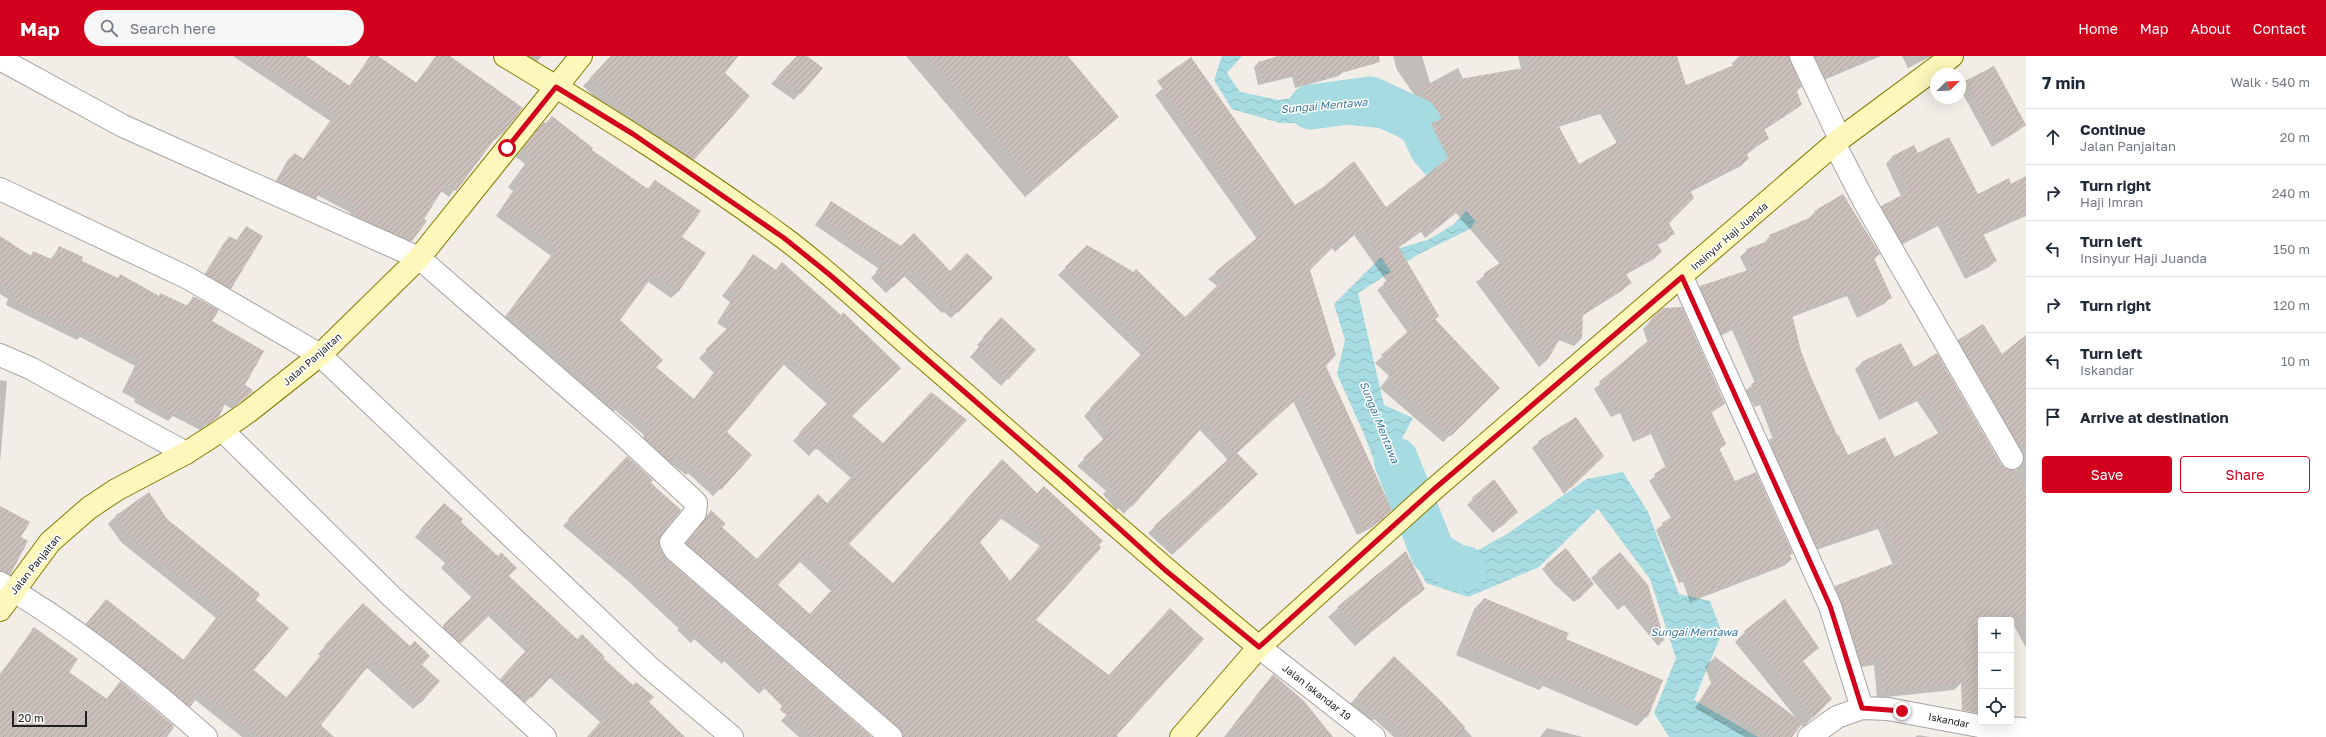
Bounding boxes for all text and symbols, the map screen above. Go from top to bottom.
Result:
search box [84,10,364,46]
text: Map [20,17,60,40]
icon: search [98,17,120,39]
text: Search here [130,19,216,37]
text: Home [2078,20,2118,37]
text: Map [2140,20,2168,37]
text: About [2190,20,2231,37]
text: Contact [2253,20,2306,37]
north arrow [1930,68,1966,104]
text: 7 min [2042,72,2085,93]
text: Walk · 540 m [2231,74,2310,90]
water label: Sungai Mentawa [1280,95,1369,116]
text: Continue [2080,120,2146,138]
icon: ahead [2042,126,2064,148]
text: 20 m [2280,129,2310,145]
text: Jalan Panjaitan [2080,138,2176,154]
route start [498,139,516,157]
text: Turn right [2080,176,2151,194]
icon: right [2042,182,2064,204]
text: 240 m [2272,185,2310,201]
text: Haji Imran [2080,194,2143,210]
street label: Insinyur Haji Juanda [1688,199,1770,273]
text: Turn left [2080,232,2142,250]
icon: left [2042,238,2064,260]
text: 150 m [2273,241,2310,257]
text: Insinyur Haji Juanda [2080,250,2207,266]
icon: right [2042,294,2064,316]
text: Turn right [2080,296,2151,314]
text: 120 m [2273,297,2310,313]
street label: Jalan Panjaitan [280,330,344,388]
text: Turn left [2080,344,2142,362]
icon: left [2042,350,2064,372]
text: 10 m [2281,353,2310,369]
text: Iskandar [2080,362,2134,378]
water label: Sungai Mentawa [1357,379,1403,466]
icon: arrive [2042,406,2064,428]
text: Arrive at destination [2080,408,2229,426]
button: Save [2042,456,2172,493]
button: Share [2180,456,2310,493]
street label: Jalan Panjaitan [7,532,63,596]
map controls [1978,617,2014,725]
button: + [1978,617,2014,653]
water label: Sungai Mentawa [1650,625,1738,639]
button: − [1978,653,2014,689]
street label: Jalan Iskandar 19 [1280,662,1354,722]
button: locate [1978,689,2014,725]
route end [1893,702,1911,720]
scale bar [12,709,87,728]
street label: Iskandar [1927,710,1971,730]
text: 20 m [18,711,44,724]

